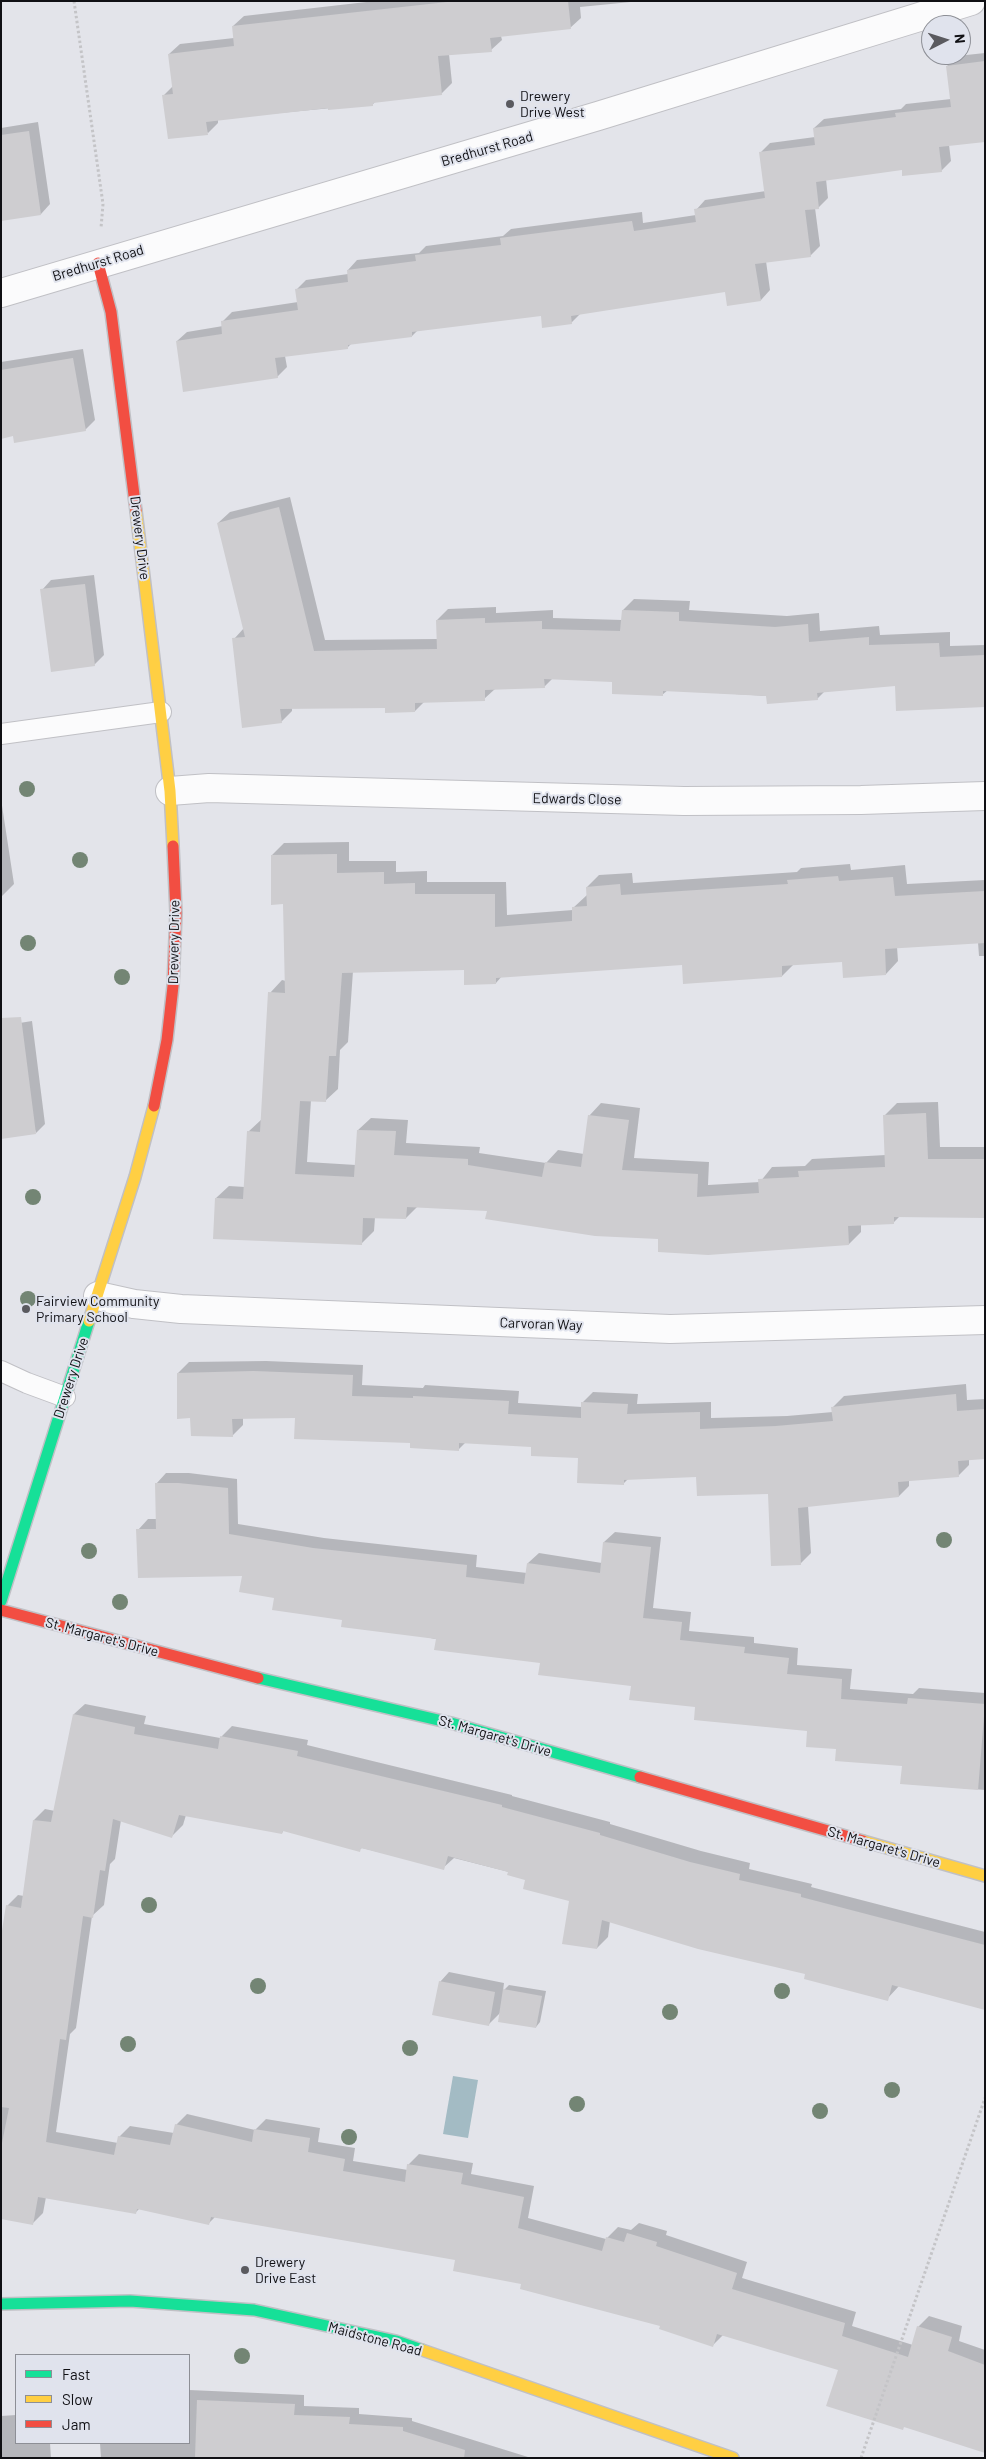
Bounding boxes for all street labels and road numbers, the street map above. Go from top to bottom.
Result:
street label: Bredhurst Road [439,128,535,170]
street label: Bredhurst Road [50,241,146,285]
street label: Drewery Drive [127,495,153,581]
street label: Edwards Close [532,790,622,808]
street label: Drewery Drive [165,900,183,984]
street label: Carvoran Way [499,1314,583,1334]
street label: Drewery Drive [50,1335,92,1421]
street label: St. Margaret's Drive [44,1614,160,1660]
street label: St. Margaret's Drive [437,1712,553,1760]
street label: St. Margaret's Drive [826,1823,942,1871]
street label: Maidstone Road [326,2318,424,2360]

